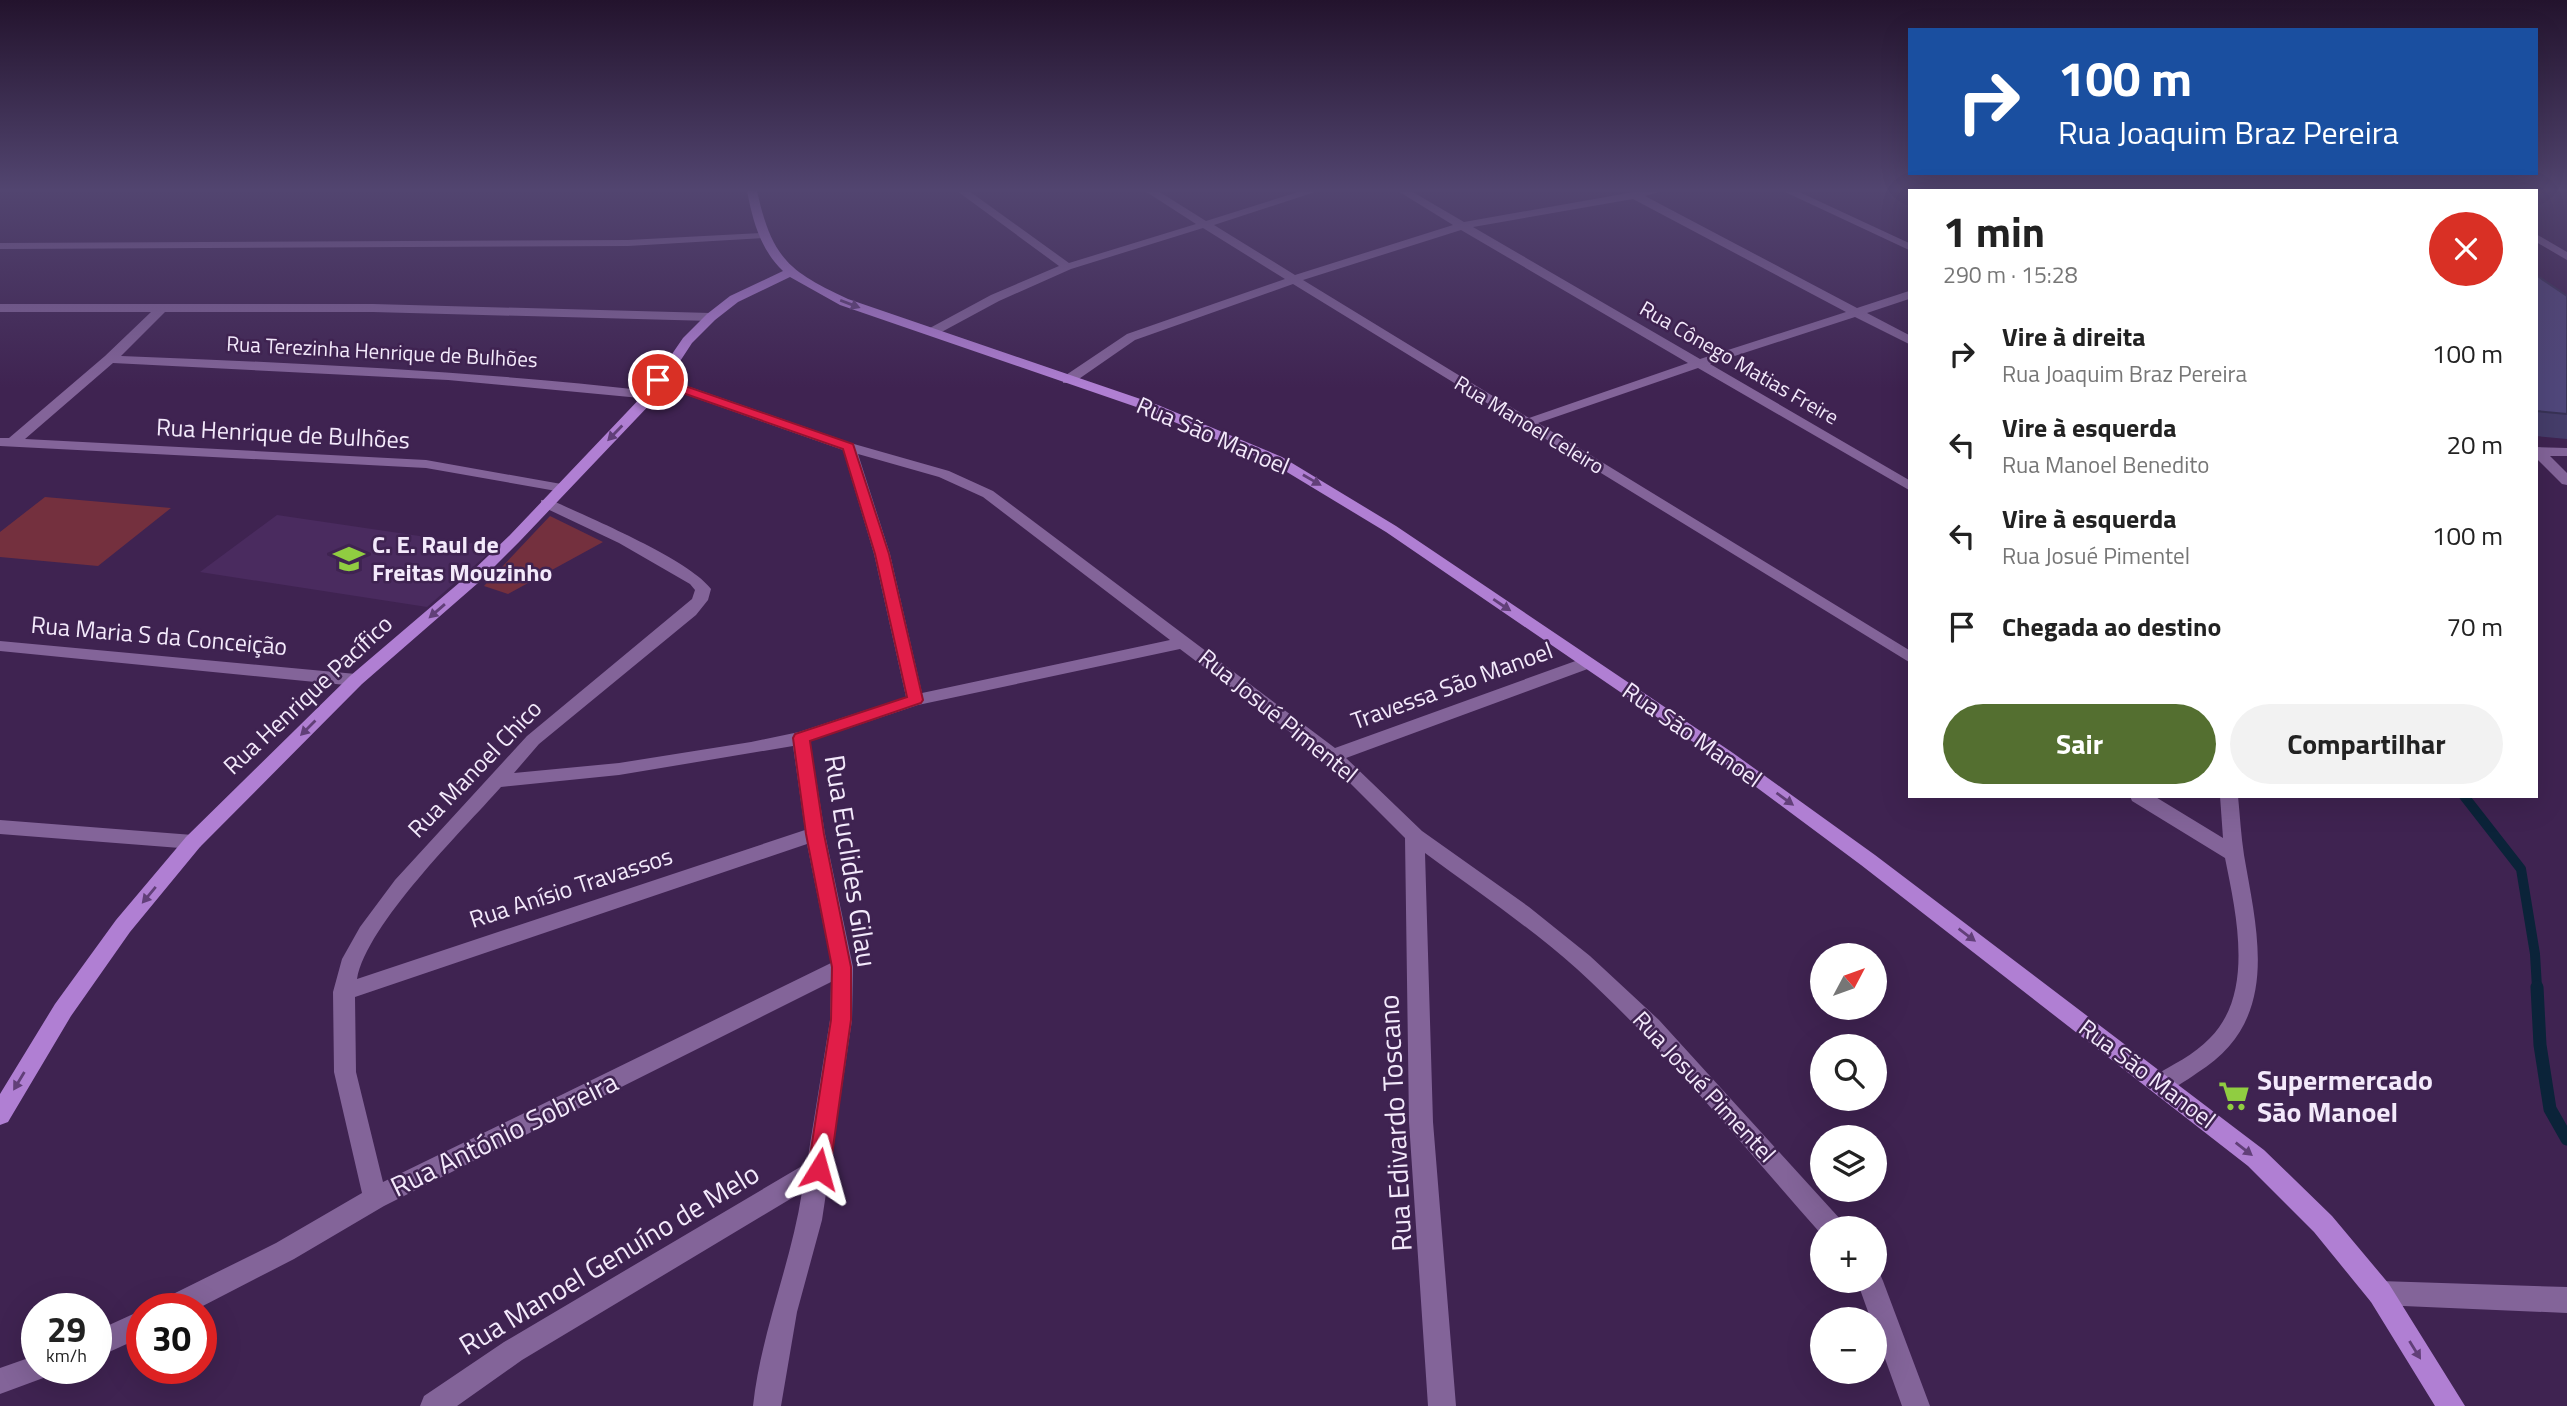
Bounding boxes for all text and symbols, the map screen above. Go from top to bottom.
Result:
text: 100 m [2058,40,2192,115]
icon: right [1943,56,2034,147]
text: Rua Joaquim Braz Pereira [2058,108,2399,156]
text: 1 min [1943,199,2045,263]
button: close [2429,212,2503,286]
text: 290 m · 15:28 [1943,257,2078,292]
street label: Rua Cônego Matias Freire [1634,292,1845,432]
one-way arrow [840,299,861,310]
text: Vire à direita [2002,317,2145,356]
street label: Rua Terezinha Henrique de Bulhões [226,327,539,375]
text: 100 m [2432,334,2503,373]
icon: right [1943,335,1981,373]
pin [628,350,688,410]
text: Rua Joaquim Braz Pereira [2002,356,2247,391]
icon: arrive [639,361,677,399]
street label: Rua Manoel Celeiro [1449,367,1611,482]
street label: Rua São Manoel [1131,387,1296,484]
street label: Rua Henrique de Bulhões [155,408,411,458]
text: Vire à esquerda [2002,408,2177,447]
one-way arrow [606,424,623,441]
text: 20 m [2446,425,2503,464]
icon: left [1943,426,1981,464]
text: Rua Manoel Benedito [2002,447,2209,482]
one-way arrow [1303,474,1322,486]
text: Vire à esquerda [2002,499,2177,538]
text: 100 m [2432,516,2503,555]
icon: left [1943,517,1981,555]
place label: C. E. Raul de Freitas Mouzinho [372,526,552,590]
text: Rua Josué Pimentel [2002,538,2190,573]
school or university icon: C. E. Raul de Freitas Mouzinho [332,542,366,576]
one-way arrow [1493,598,1511,612]
one-way arrow [428,603,446,619]
street label: Rua Maria S da Conceição [29,606,289,664]
street label: Rua Henrique Pacífico [215,606,400,783]
text: Chegada ao destino [2002,607,2221,646]
text: 70 m [2446,607,2503,646]
icon: arrive [1943,608,1981,646]
street label: Travessa São Manoel [1346,632,1558,738]
street label: Rua Josué Pimentel [1191,640,1366,791]
street label: Rua São Manoel [1615,673,1770,796]
street label: Rua Manoel Chico [399,691,550,845]
button: Sair [1943,704,2216,784]
button: Compartilhar [2230,704,2503,784]
one-way arrow [299,719,316,736]
street label: Rua Euclides Gilau [814,752,889,970]
one-way arrow [1775,792,1794,806]
street label: Rua Anísio Travassos [464,837,677,937]
one-way arrow [142,886,157,903]
one-way arrow [1957,928,1975,943]
north arrow [1810,943,1886,1020]
map controls [1810,943,1887,1384]
street label: Rua Edivardo Toscano [1366,994,1423,1252]
street label: Rua Josué Pimentel [1625,1002,1785,1170]
street label: Rua São Manoel [2072,1010,2224,1137]
button: search [1810,1034,1887,1111]
place label: Supermercado São Manoel [2257,1058,2433,1133]
street label: Rua António Sobreira [383,1060,625,1207]
one-way arrow [13,1072,26,1091]
supermarket icon: Supermercado São Manoel [2217,1079,2251,1113]
button: layers [1810,1125,1887,1202]
position arrow [782,1132,856,1206]
one-way arrow [2235,1141,2253,1155]
street label: Rua Manoel Genuíno de Melo [450,1152,767,1365]
button: + [1810,1216,1887,1293]
speed limit sign: 30 [126,1293,217,1384]
text: 29 [47,1302,86,1356]
button: − [1810,1307,1887,1384]
one-way arrow [2409,1340,2422,1359]
text: km/h [46,1342,87,1369]

